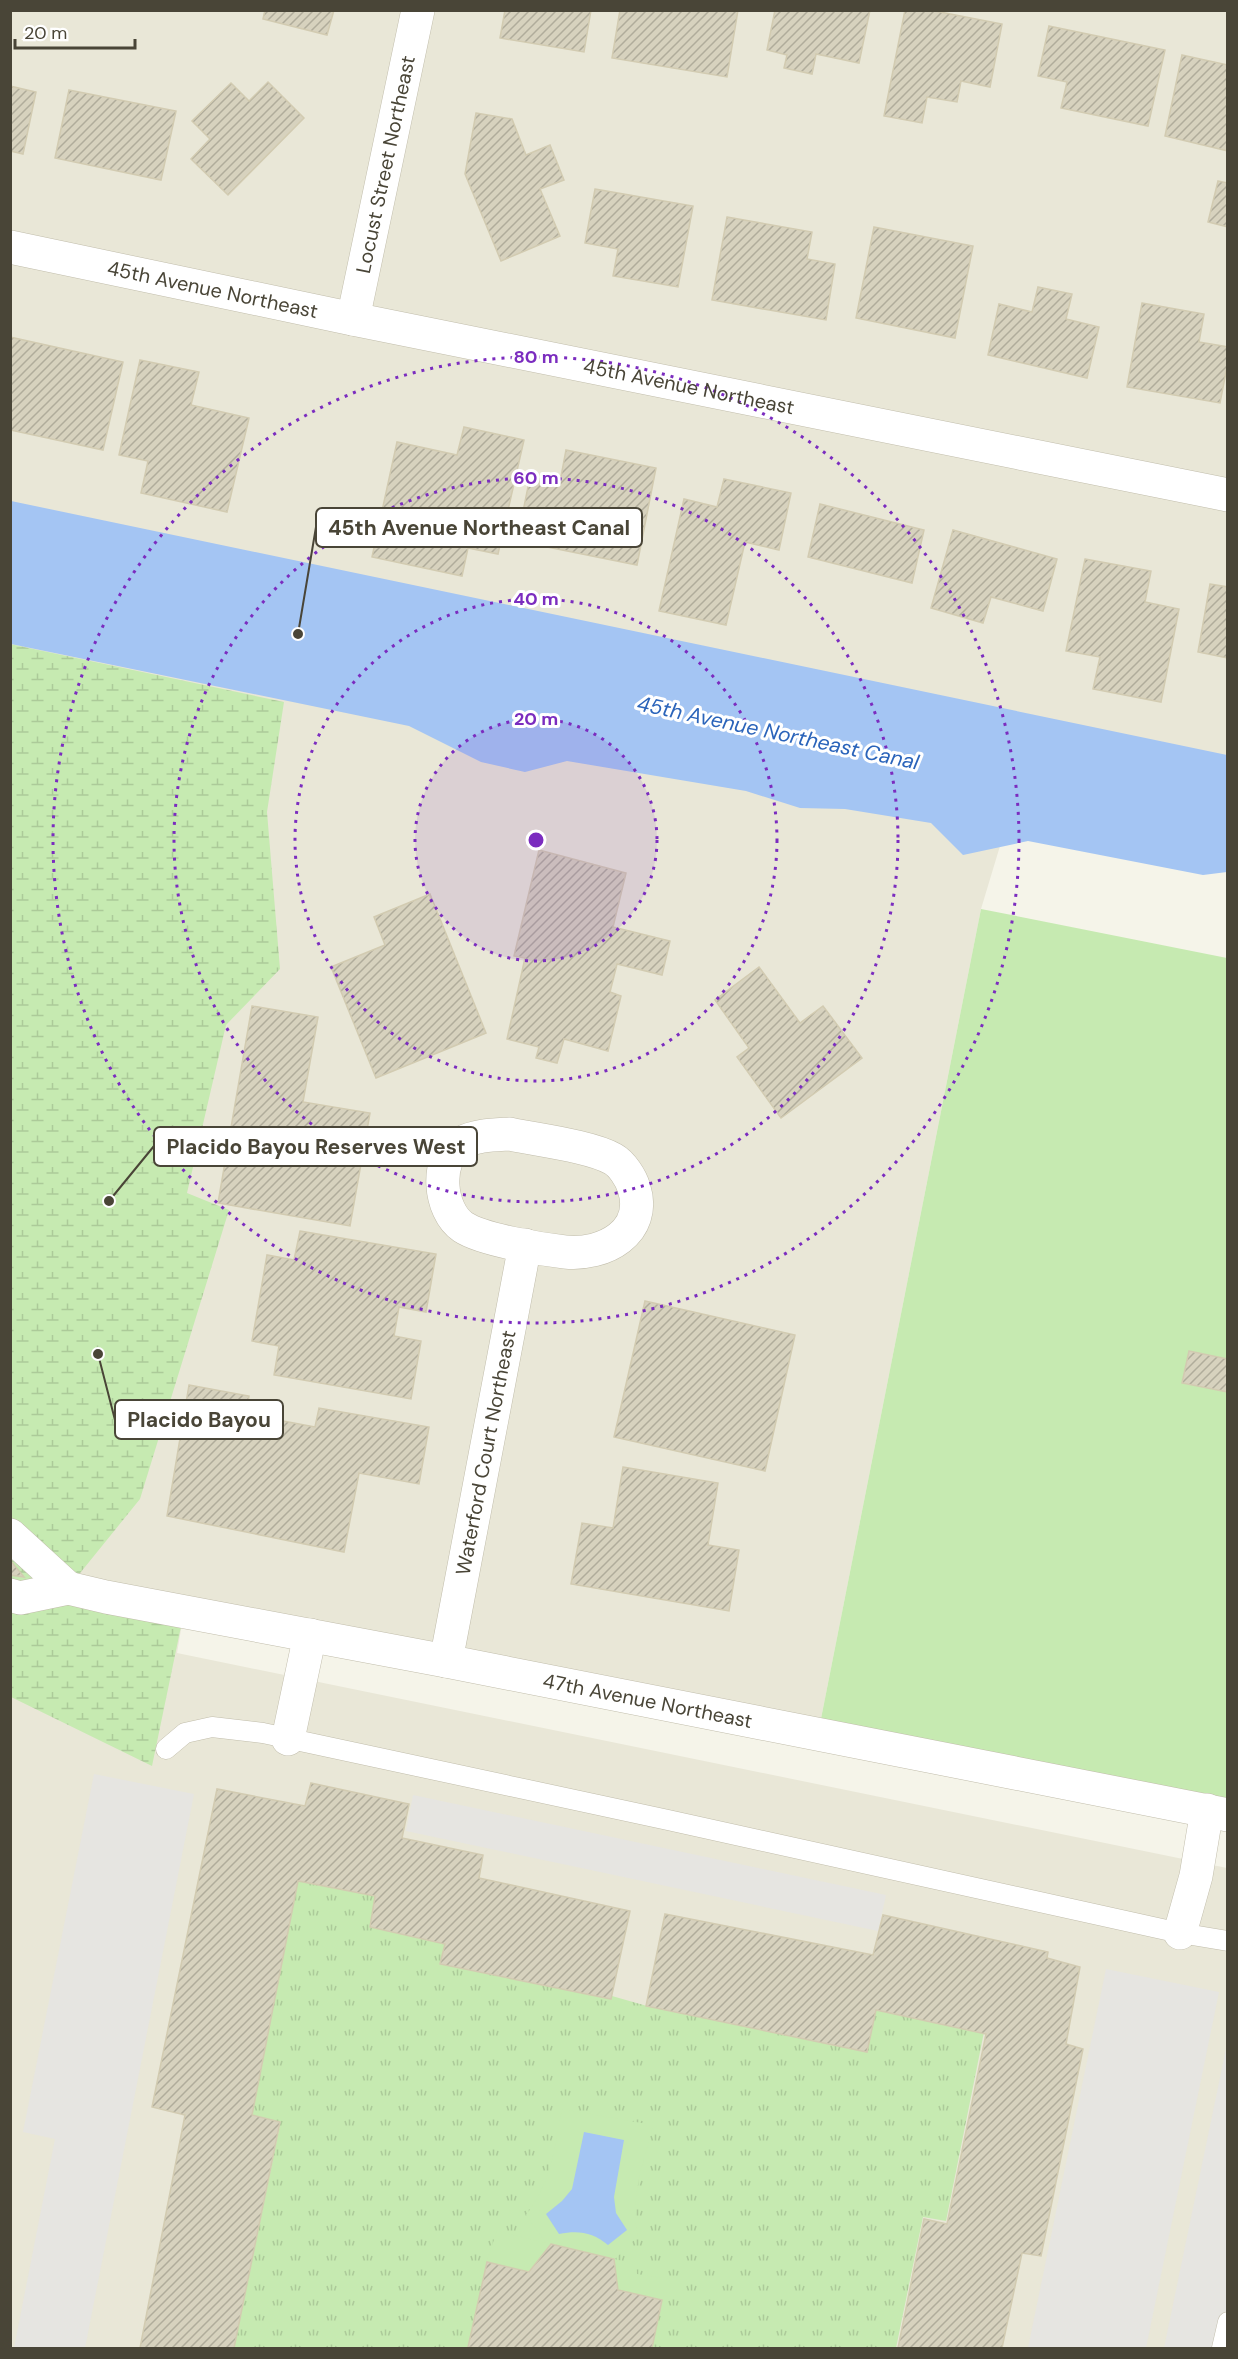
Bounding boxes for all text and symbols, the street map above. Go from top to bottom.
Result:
scale bar [15,12,135,50]
text: 20 m [24,21,67,45]
street label: Locust Street Northeast [350,53,421,276]
street label: 45th Avenue Northeast [105,255,320,324]
text: 80 m [513,345,559,369]
street label: 45th Avenue Northeast [581,353,797,420]
text: 60 m [513,466,559,490]
callout: 45th Avenue Northeast Canal [316,508,642,547]
text: 45th Avenue Northeast Canal [328,514,630,542]
text: 40 m [513,587,559,611]
water label: 45th Avenue Northeast Canal [634,689,922,777]
text: 20 m [514,707,558,731]
centre of rings [526,830,546,850]
callout: Placido Bayou Reserves West [154,1127,477,1166]
text: Placido Bayou Reserves West [166,1133,466,1161]
street label: Waterford Court Northeast [450,1328,522,1577]
callout: Placido Bayou [115,1400,283,1439]
text: Placido Bayou [127,1406,271,1434]
street label: 47th Avenue Northeast [541,1667,755,1734]

